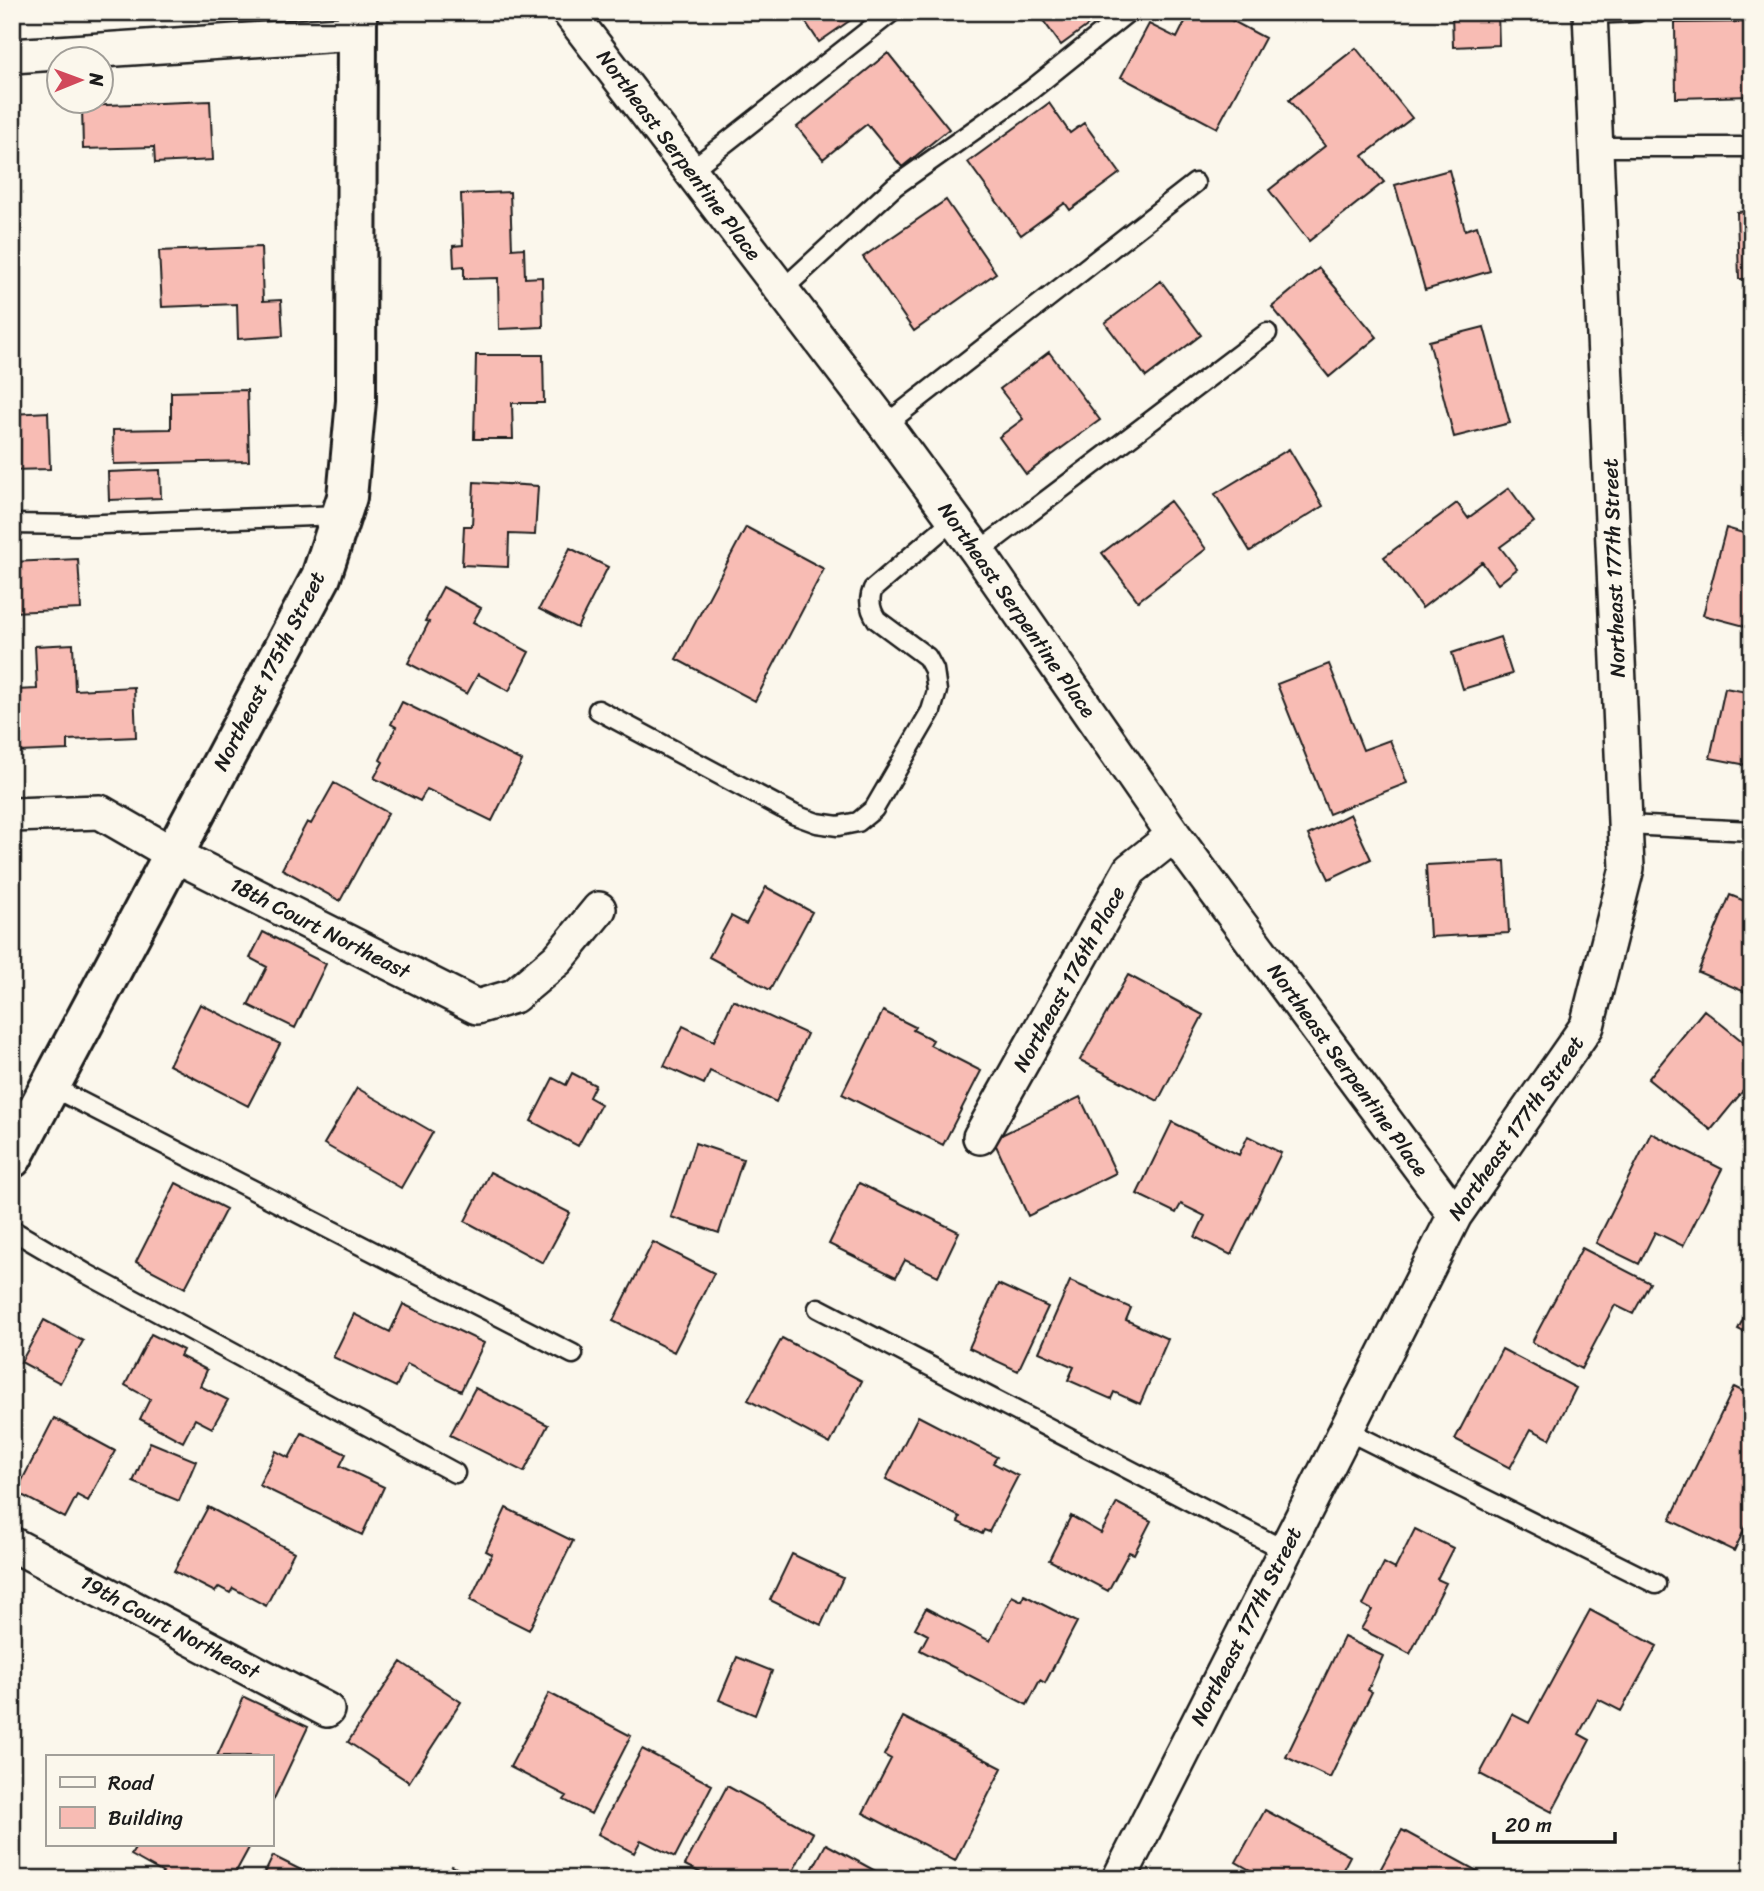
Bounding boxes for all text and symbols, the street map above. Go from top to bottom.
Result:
street label: Northeast Serpentine Place [586,41,772,269]
north arrow [46,46,116,116]
text: N [80,72,113,87]
street label: Northeast 177th Street [1591,458,1637,678]
street label: Northeast Serpentine Place [928,494,1106,726]
street label: Northeast 175th Street [202,564,336,778]
street label: 18th Court Northeast [223,866,418,991]
street label: Northeast 176th Place [1002,879,1136,1079]
street label: Northeast Serpentine Place [1257,955,1439,1185]
street label: Northeast 177th Street [1438,1027,1594,1229]
street label: Northeast 177th Street [1179,1520,1313,1732]
street label: 19th Court Northeast [73,1564,268,1691]
legend [46,1755,273,1846]
text: Road [108,1764,155,1802]
text: Building [108,1799,184,1837]
scale bar [1494,1800,1615,1844]
text: 20 m [1505,1806,1552,1844]

